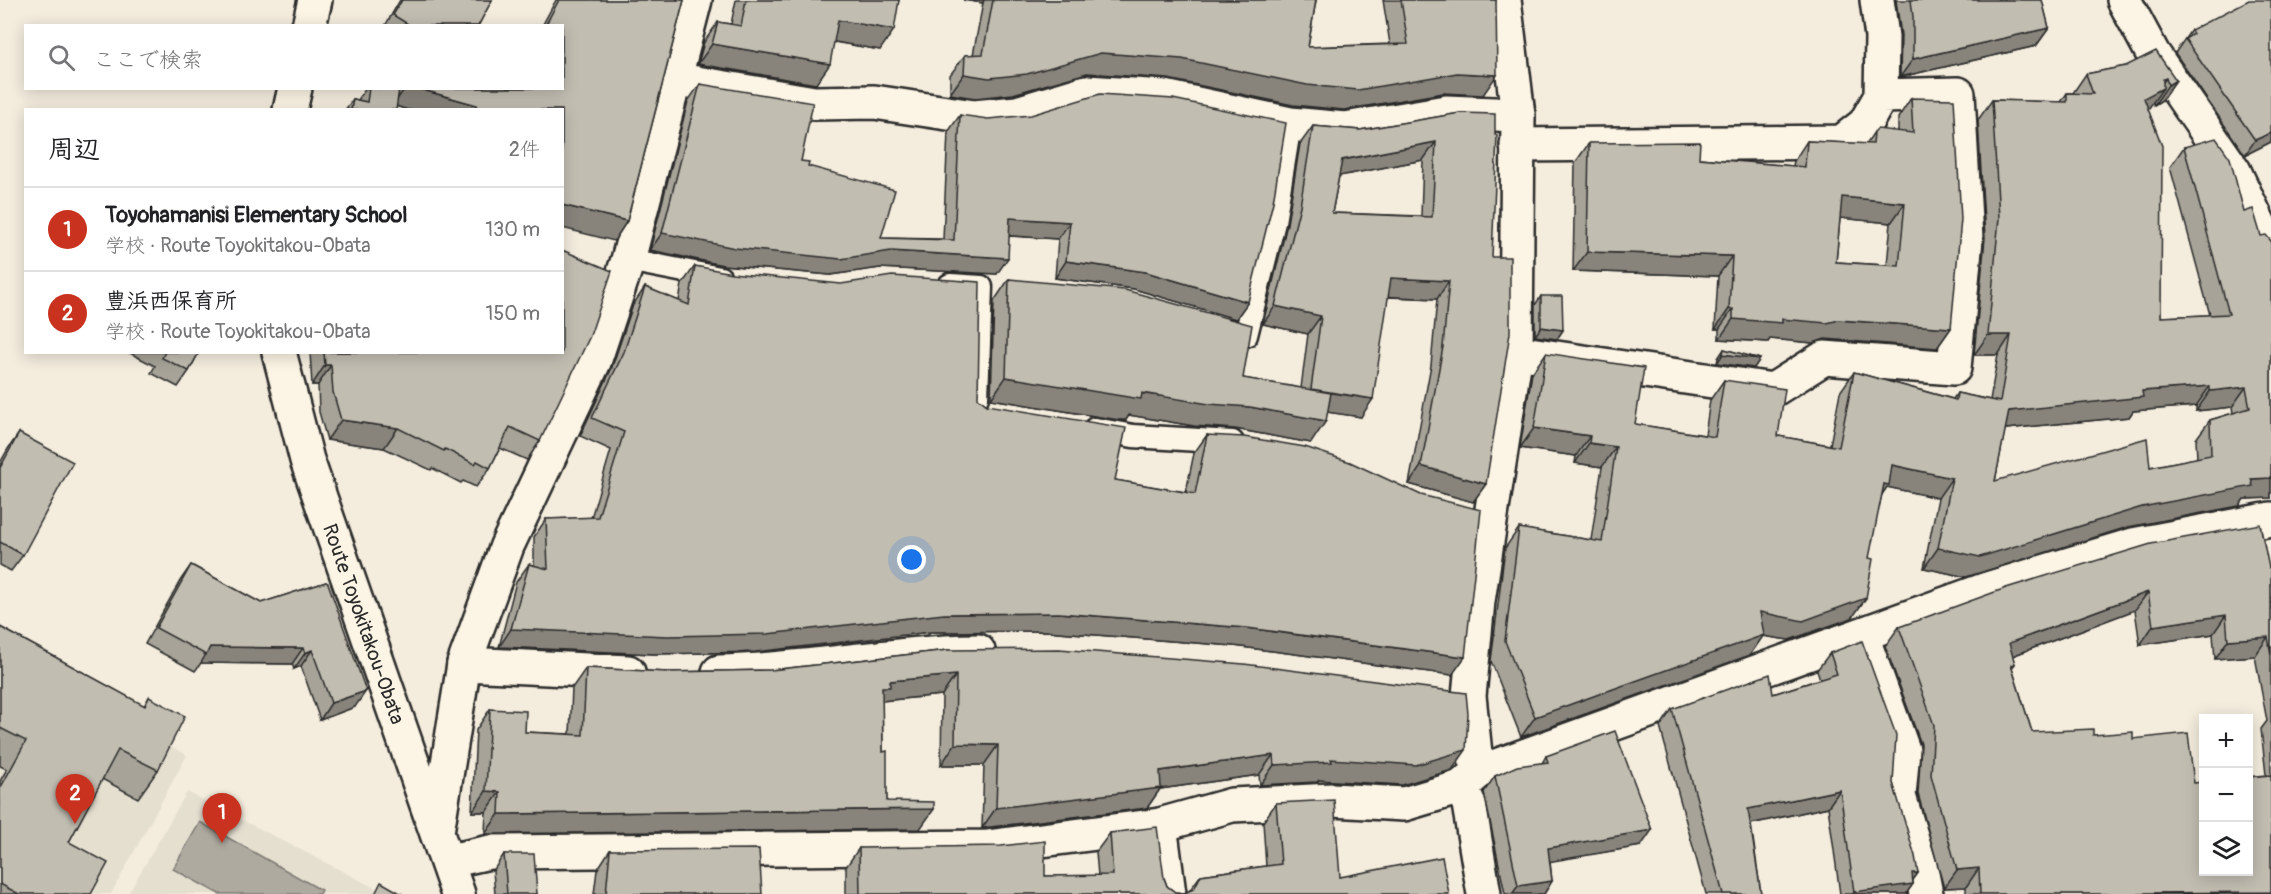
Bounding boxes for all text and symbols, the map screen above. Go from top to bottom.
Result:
search box [24,24,564,90]
icon: search [45,41,78,74]
text: ここで検索 [93,46,203,74]
text: 周辺 [48,134,100,166]
text: 2件 [509,137,540,162]
text: Toyohamanisi Elementary School [105,201,408,229]
text: 1 [64,217,71,242]
text: 130 m [485,217,540,242]
text: 学校 · Route Toyokitakou-Obata [105,233,371,258]
text: 豊浜西保育所 [105,287,237,315]
text: 2 [62,301,73,326]
text: 150 m [486,301,540,326]
text: 学校 · Route Toyokitakou-Obata [105,319,371,344]
street label: Route Toyokitakou-Obata [317,520,410,727]
your location [897,545,926,574]
map controls [2199,714,2253,876]
button: + [2199,714,2253,768]
button: − [2199,768,2253,822]
pin: 2 [56,774,94,824]
pin: 1 [202,794,242,843]
button: layers [2199,822,2253,876]

